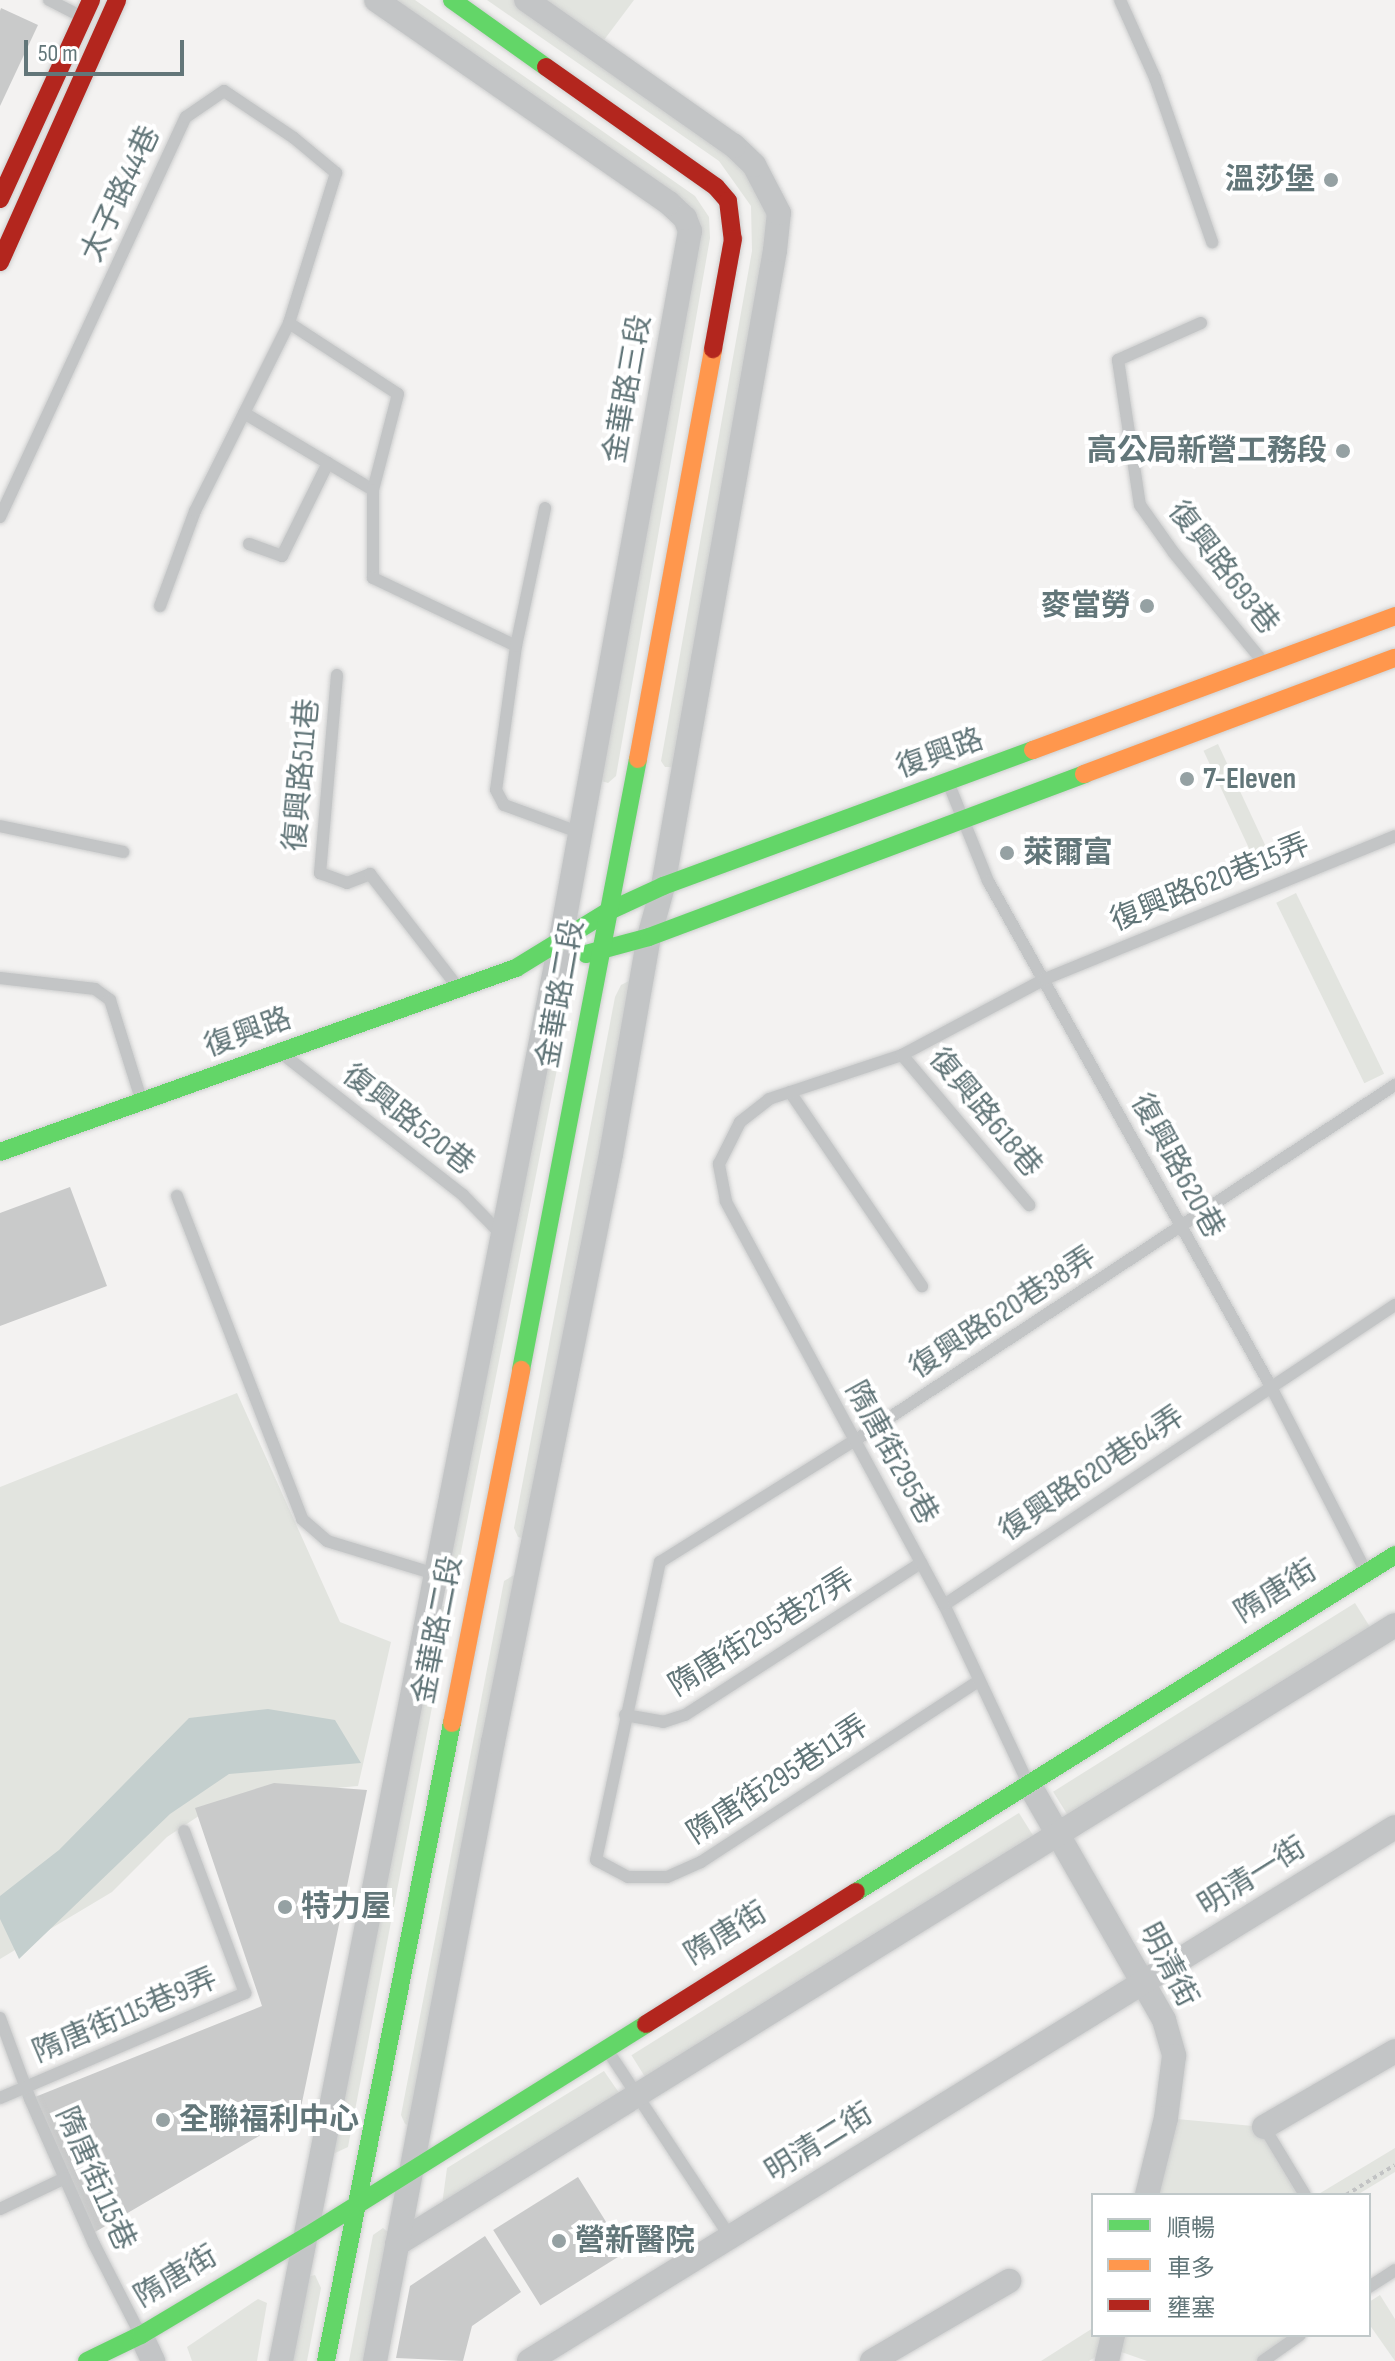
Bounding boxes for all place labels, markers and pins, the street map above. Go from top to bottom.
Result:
place label: 溫莎堡 [1225,162,1315,198]
marker: 溫莎堡 [1322,171,1340,189]
place label: 高公局新營工務段 [1087,433,1327,469]
marker: 高公局新營工務段 [1334,442,1352,460]
place label: 麥當勞 [1041,588,1131,624]
marker: 麥當勞 [1138,597,1156,615]
place label: 7-Eleven [1203,761,1296,797]
marker: 7-Eleven [1178,770,1196,788]
place label: 萊爾富 [1023,835,1113,871]
marker: 萊爾富 [998,844,1016,862]
place label: 特力屋 [301,1889,391,1925]
marker: 特力屋 [276,1898,294,1916]
place label: 全聯福利中心 [179,2102,359,2138]
marker: 全聯福利中心 [154,2111,172,2129]
place label: 營新醫院 [575,2223,695,2259]
marker: 營新醫院 [550,2232,568,2250]

